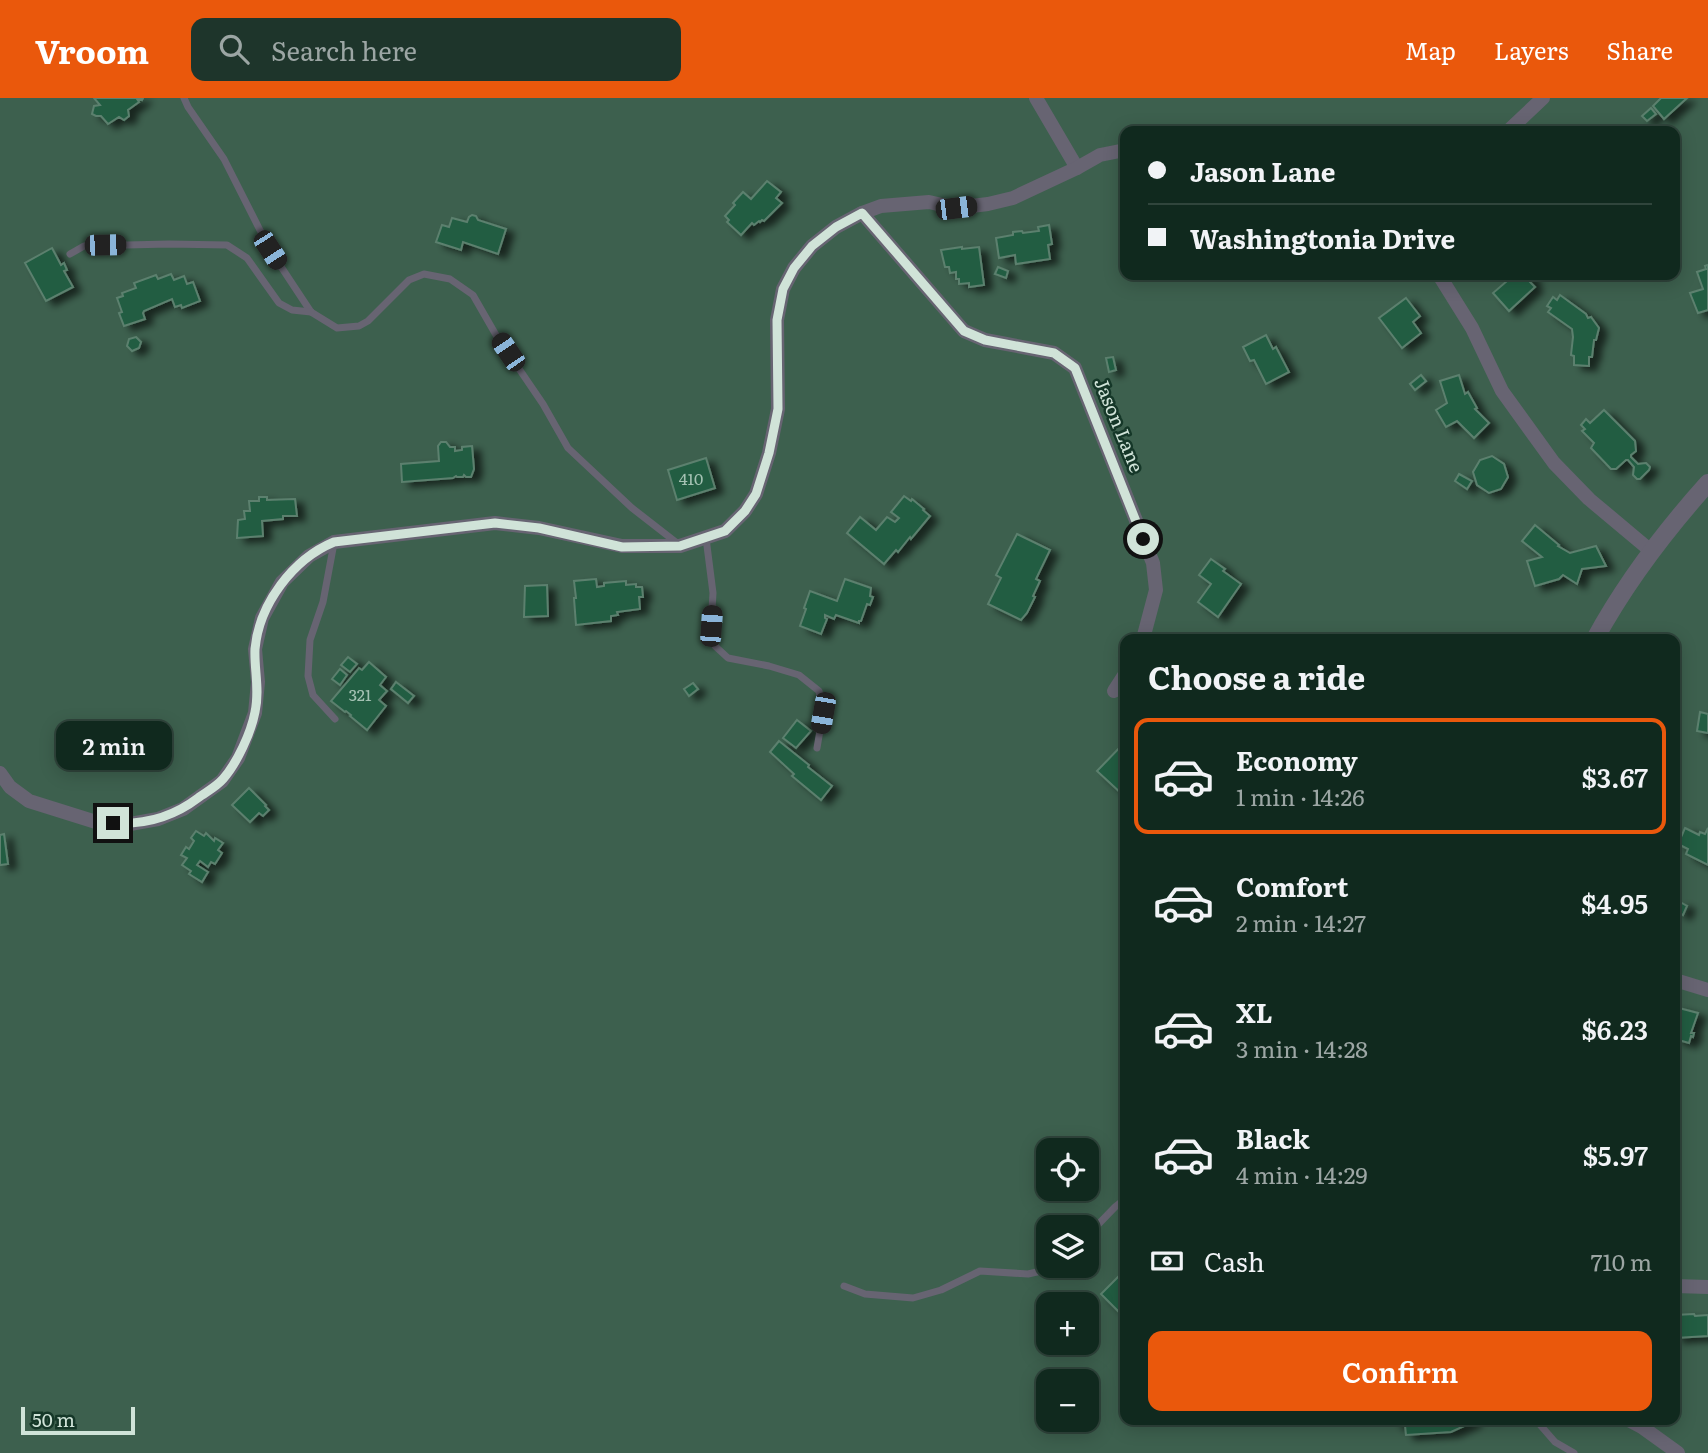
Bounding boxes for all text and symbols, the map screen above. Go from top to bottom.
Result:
search box [191,18,681,81]
text: Vroom [35,25,149,74]
icon: search [215,30,253,68]
text: Search here [271,30,417,69]
text: Map [1405,32,1456,67]
text: Layers [1494,32,1568,67]
text: Share [1606,32,1673,67]
text: Jason Lane [1190,151,1336,190]
car [934,195,979,221]
text: Washingtonia Drive [1190,218,1455,257]
car [250,227,291,273]
car [84,234,127,256]
car [488,329,529,375]
street label: Jason Lane [1088,373,1152,476]
house number: 410 [679,466,703,490]
route start [1127,523,1159,555]
car [700,604,723,648]
text: Choose a ride [1148,652,1365,700]
house number: 321 [349,682,372,706]
car [810,690,837,736]
callout: 2 min [55,722,171,770]
text: 2 min [82,728,146,762]
text: Economy [1236,740,1358,779]
icon: car [1152,745,1215,808]
text: $3.67 [1582,757,1648,796]
text: 1 min · 14:26 [1236,779,1365,813]
route end [97,807,129,839]
text: Comfort [1236,866,1348,905]
icon: car [1152,871,1215,934]
text: $4.95 [1581,883,1648,922]
text: 2 min · 14:27 [1236,905,1366,939]
text: XL [1236,992,1273,1031]
icon: car [1152,997,1215,1060]
text: $6.23 [1582,1009,1648,1048]
text: 3 min · 14:28 [1236,1031,1368,1065]
text: Black [1236,1118,1310,1157]
icon: car [1152,1123,1215,1186]
text: $5.97 [1583,1135,1648,1174]
map controls [1036,1138,1099,1432]
button: locate [1036,1138,1099,1201]
text: 4 min · 14:29 [1236,1157,1368,1191]
button: layers [1036,1215,1099,1278]
text: Cash [1204,1241,1265,1280]
icon: cash [1148,1242,1186,1280]
text: 710 m [1591,1244,1652,1278]
button: + [1036,1292,1099,1355]
button: Confirm [1148,1331,1652,1411]
button: − [1036,1369,1099,1432]
scale bar [21,1404,135,1436]
text: 50 m [32,1405,75,1433]

